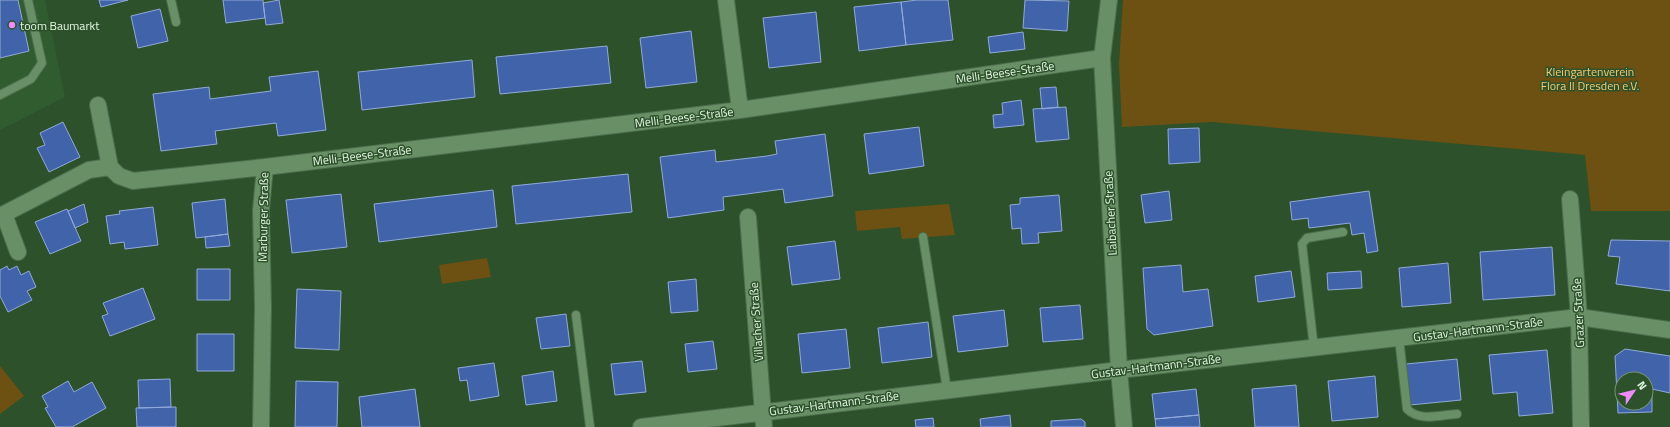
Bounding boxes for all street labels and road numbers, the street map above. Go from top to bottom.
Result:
street label: Melli-Beese-Straße [954,56,1056,88]
street label: Melli-Beese-Straße [634,102,734,132]
street label: Melli-Beese-Straße [312,140,412,170]
street label: Laibacher Straße [1098,170,1122,256]
street label: Marburger Straße [253,172,273,262]
street label: Grazer Straße [1567,278,1589,348]
street label: Villacher Straße [744,282,768,362]
street label: Gustav-Hartmann-Straße [1412,312,1544,346]
street label: Gustav-Hartmann-Straße [1090,349,1222,383]
street label: Gustav-Hartmann-Straße [768,386,900,420]

